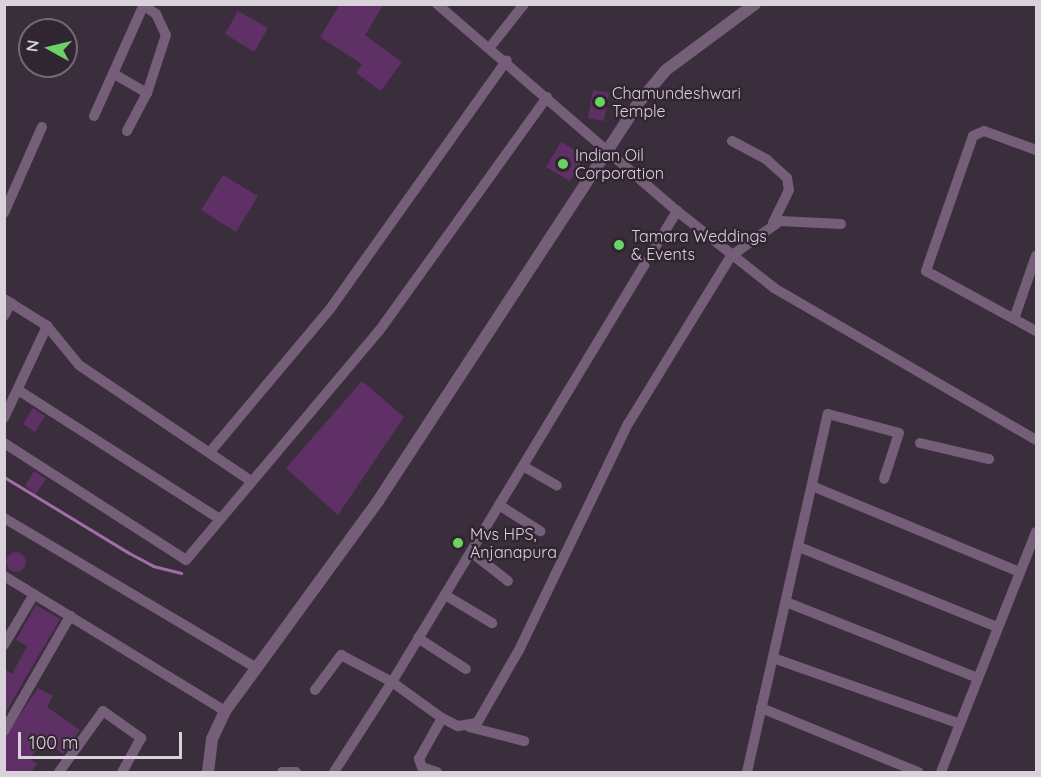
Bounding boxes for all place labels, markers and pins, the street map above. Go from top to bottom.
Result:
place label: Chamundeshwari Temple [612,83,741,121]
marker: Chamundeshwari Temple [593,95,607,109]
place label: Indian Oil Corporation [575,145,664,183]
marker: Indian Oil Corporation [556,157,570,171]
place label: Tamara Weddings & Events [631,226,767,264]
marker: Tamara Weddings & Events [612,238,626,252]
place label: Mvs HPS, Anjanapura [470,524,557,562]
marker: Mvs HPS, Anjanapura [451,536,465,550]

